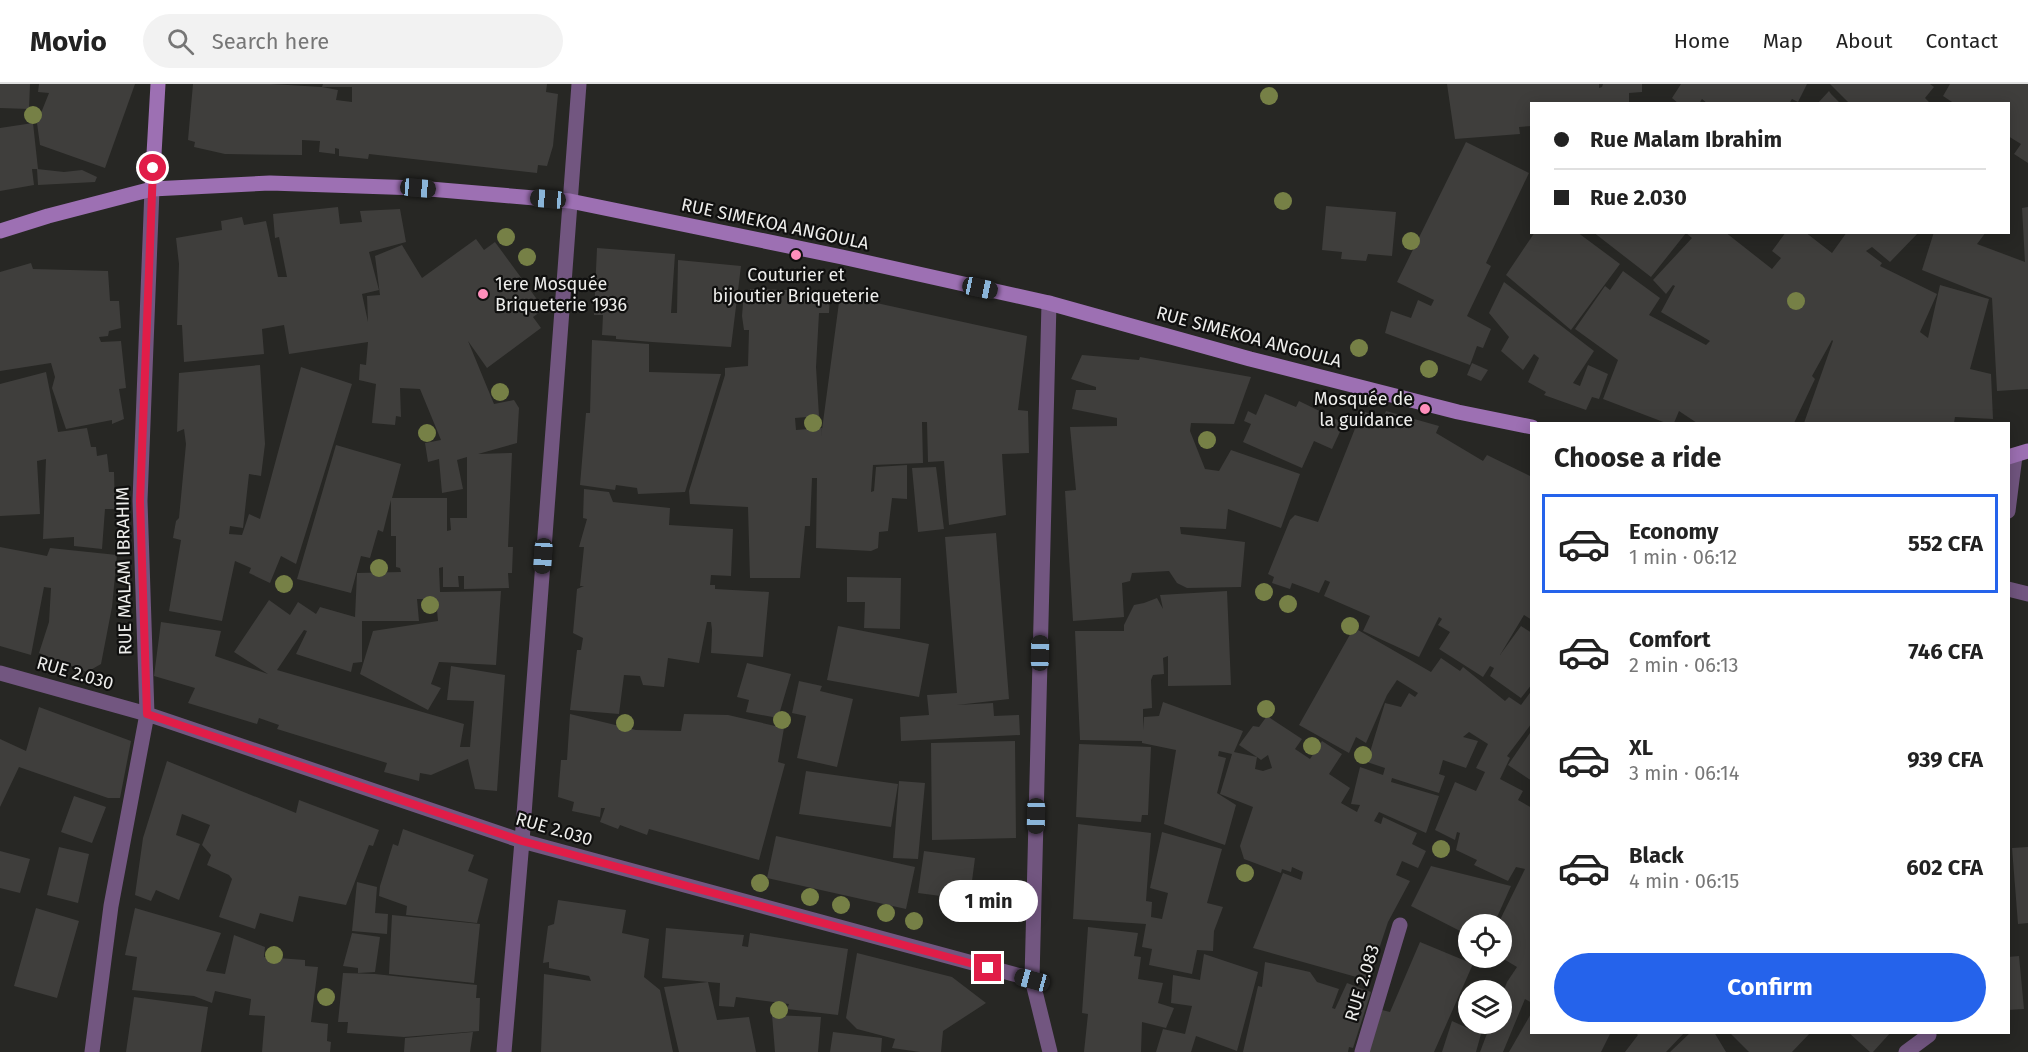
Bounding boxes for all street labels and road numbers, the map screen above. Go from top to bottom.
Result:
street label: RUE SIMEKOA ANGOULA [679,193,871,255]
street label: RUE SIMEKOA ANGOULA [1154,302,1345,373]
street label: RUE MALAM IBRAHIM [112,487,136,655]
street label: RUE 2.030 [34,652,116,694]
street label: RUE 2.030 [513,808,595,850]
street label: RUE 2.083 [1340,942,1384,1024]

